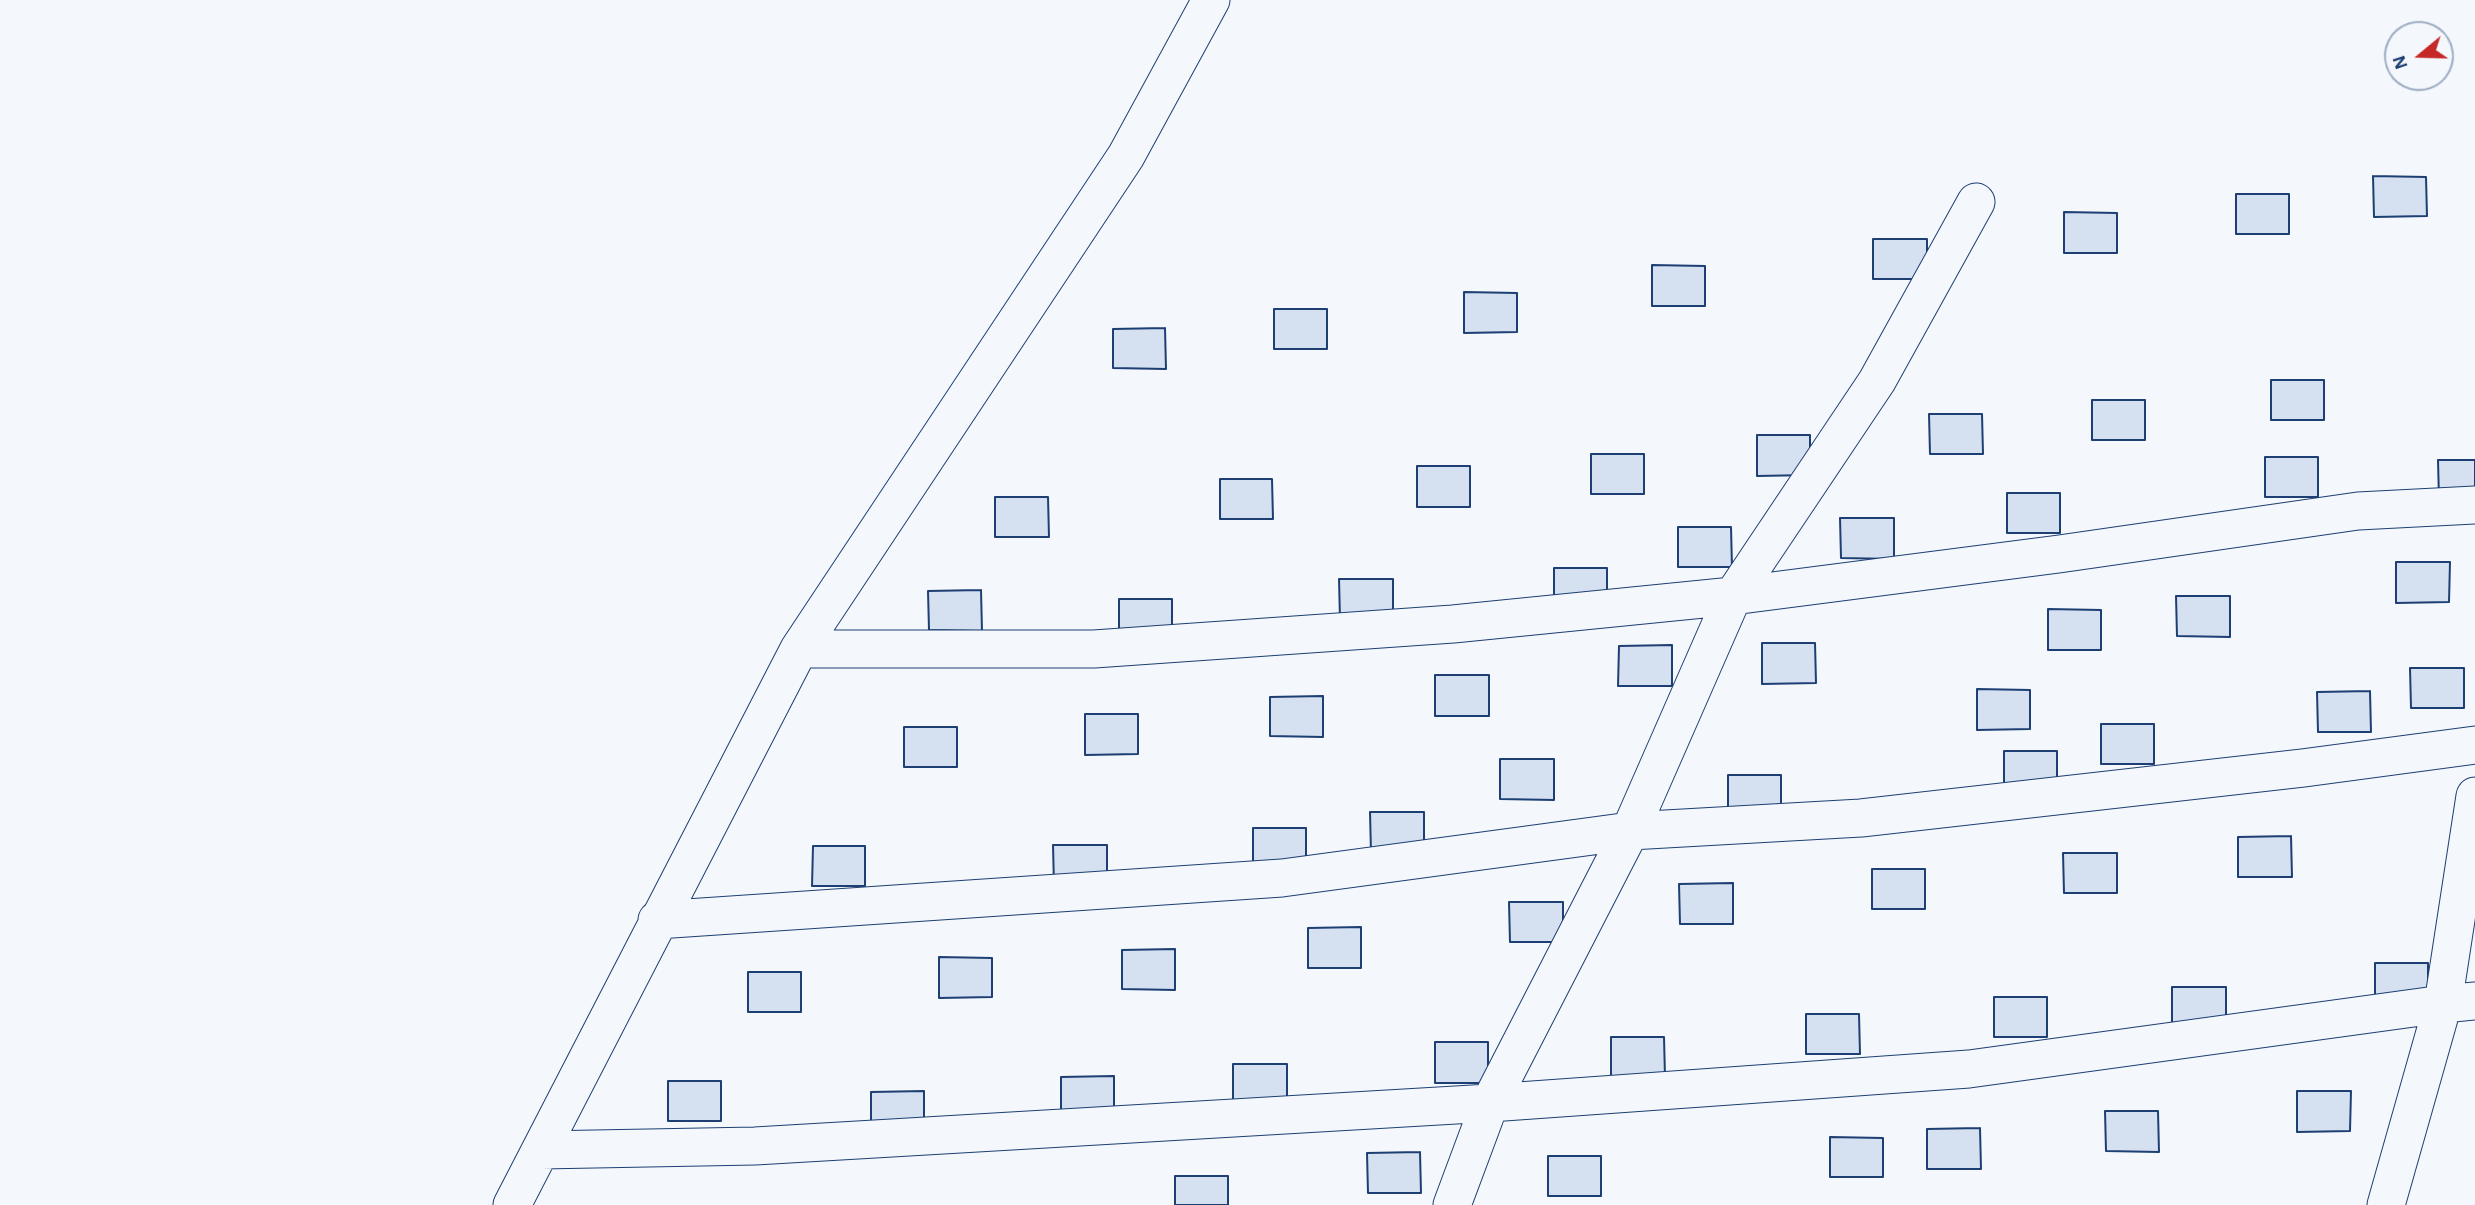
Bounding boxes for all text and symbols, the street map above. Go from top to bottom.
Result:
north arrow [2384,21,2454,91]
text: N [2389,53,2412,72]

